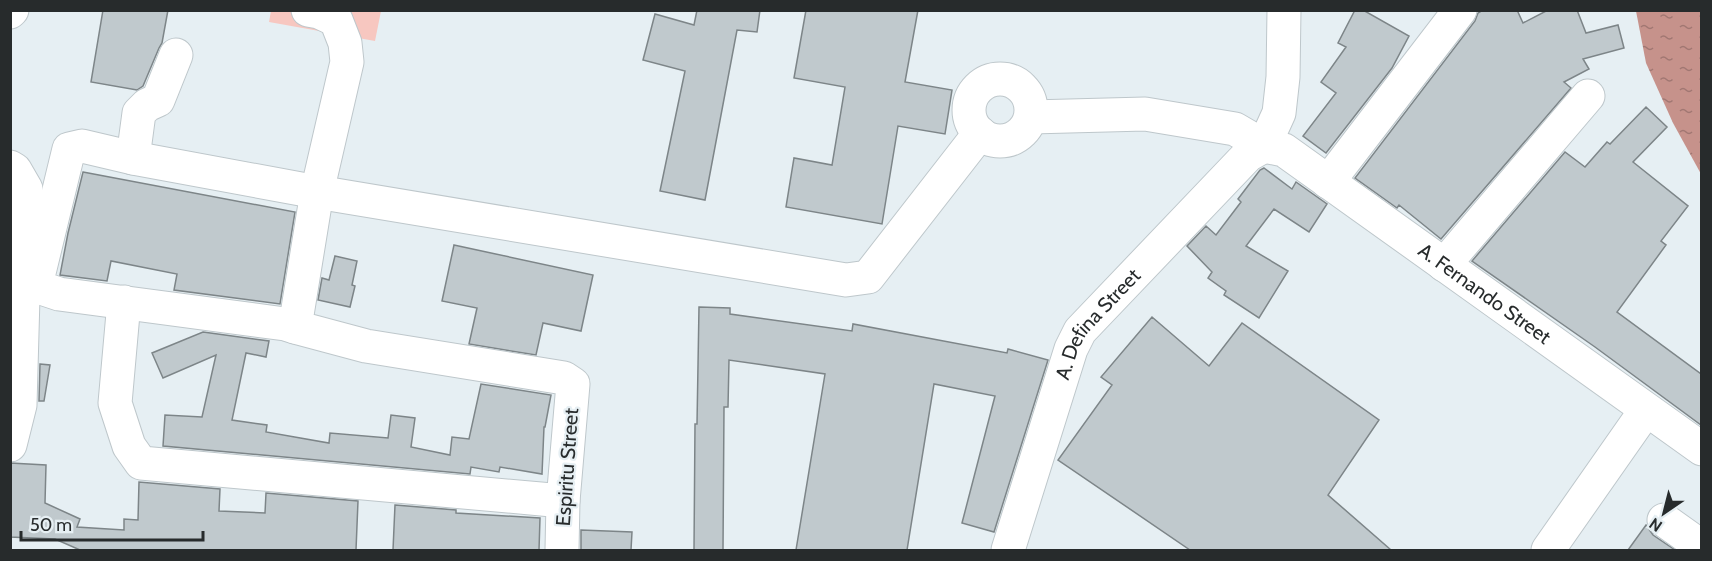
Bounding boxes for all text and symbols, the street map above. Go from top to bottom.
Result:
street label: A. Fernando Street [1414,238,1556,349]
street label: A. Defina Street [1050,263,1145,382]
street label: Espiritu Street [551,407,583,527]
north arrow [1634,483,1694,543]
scale bar [21,504,202,542]
text: 50 m [30,514,72,536]
text: N [1646,514,1666,536]

